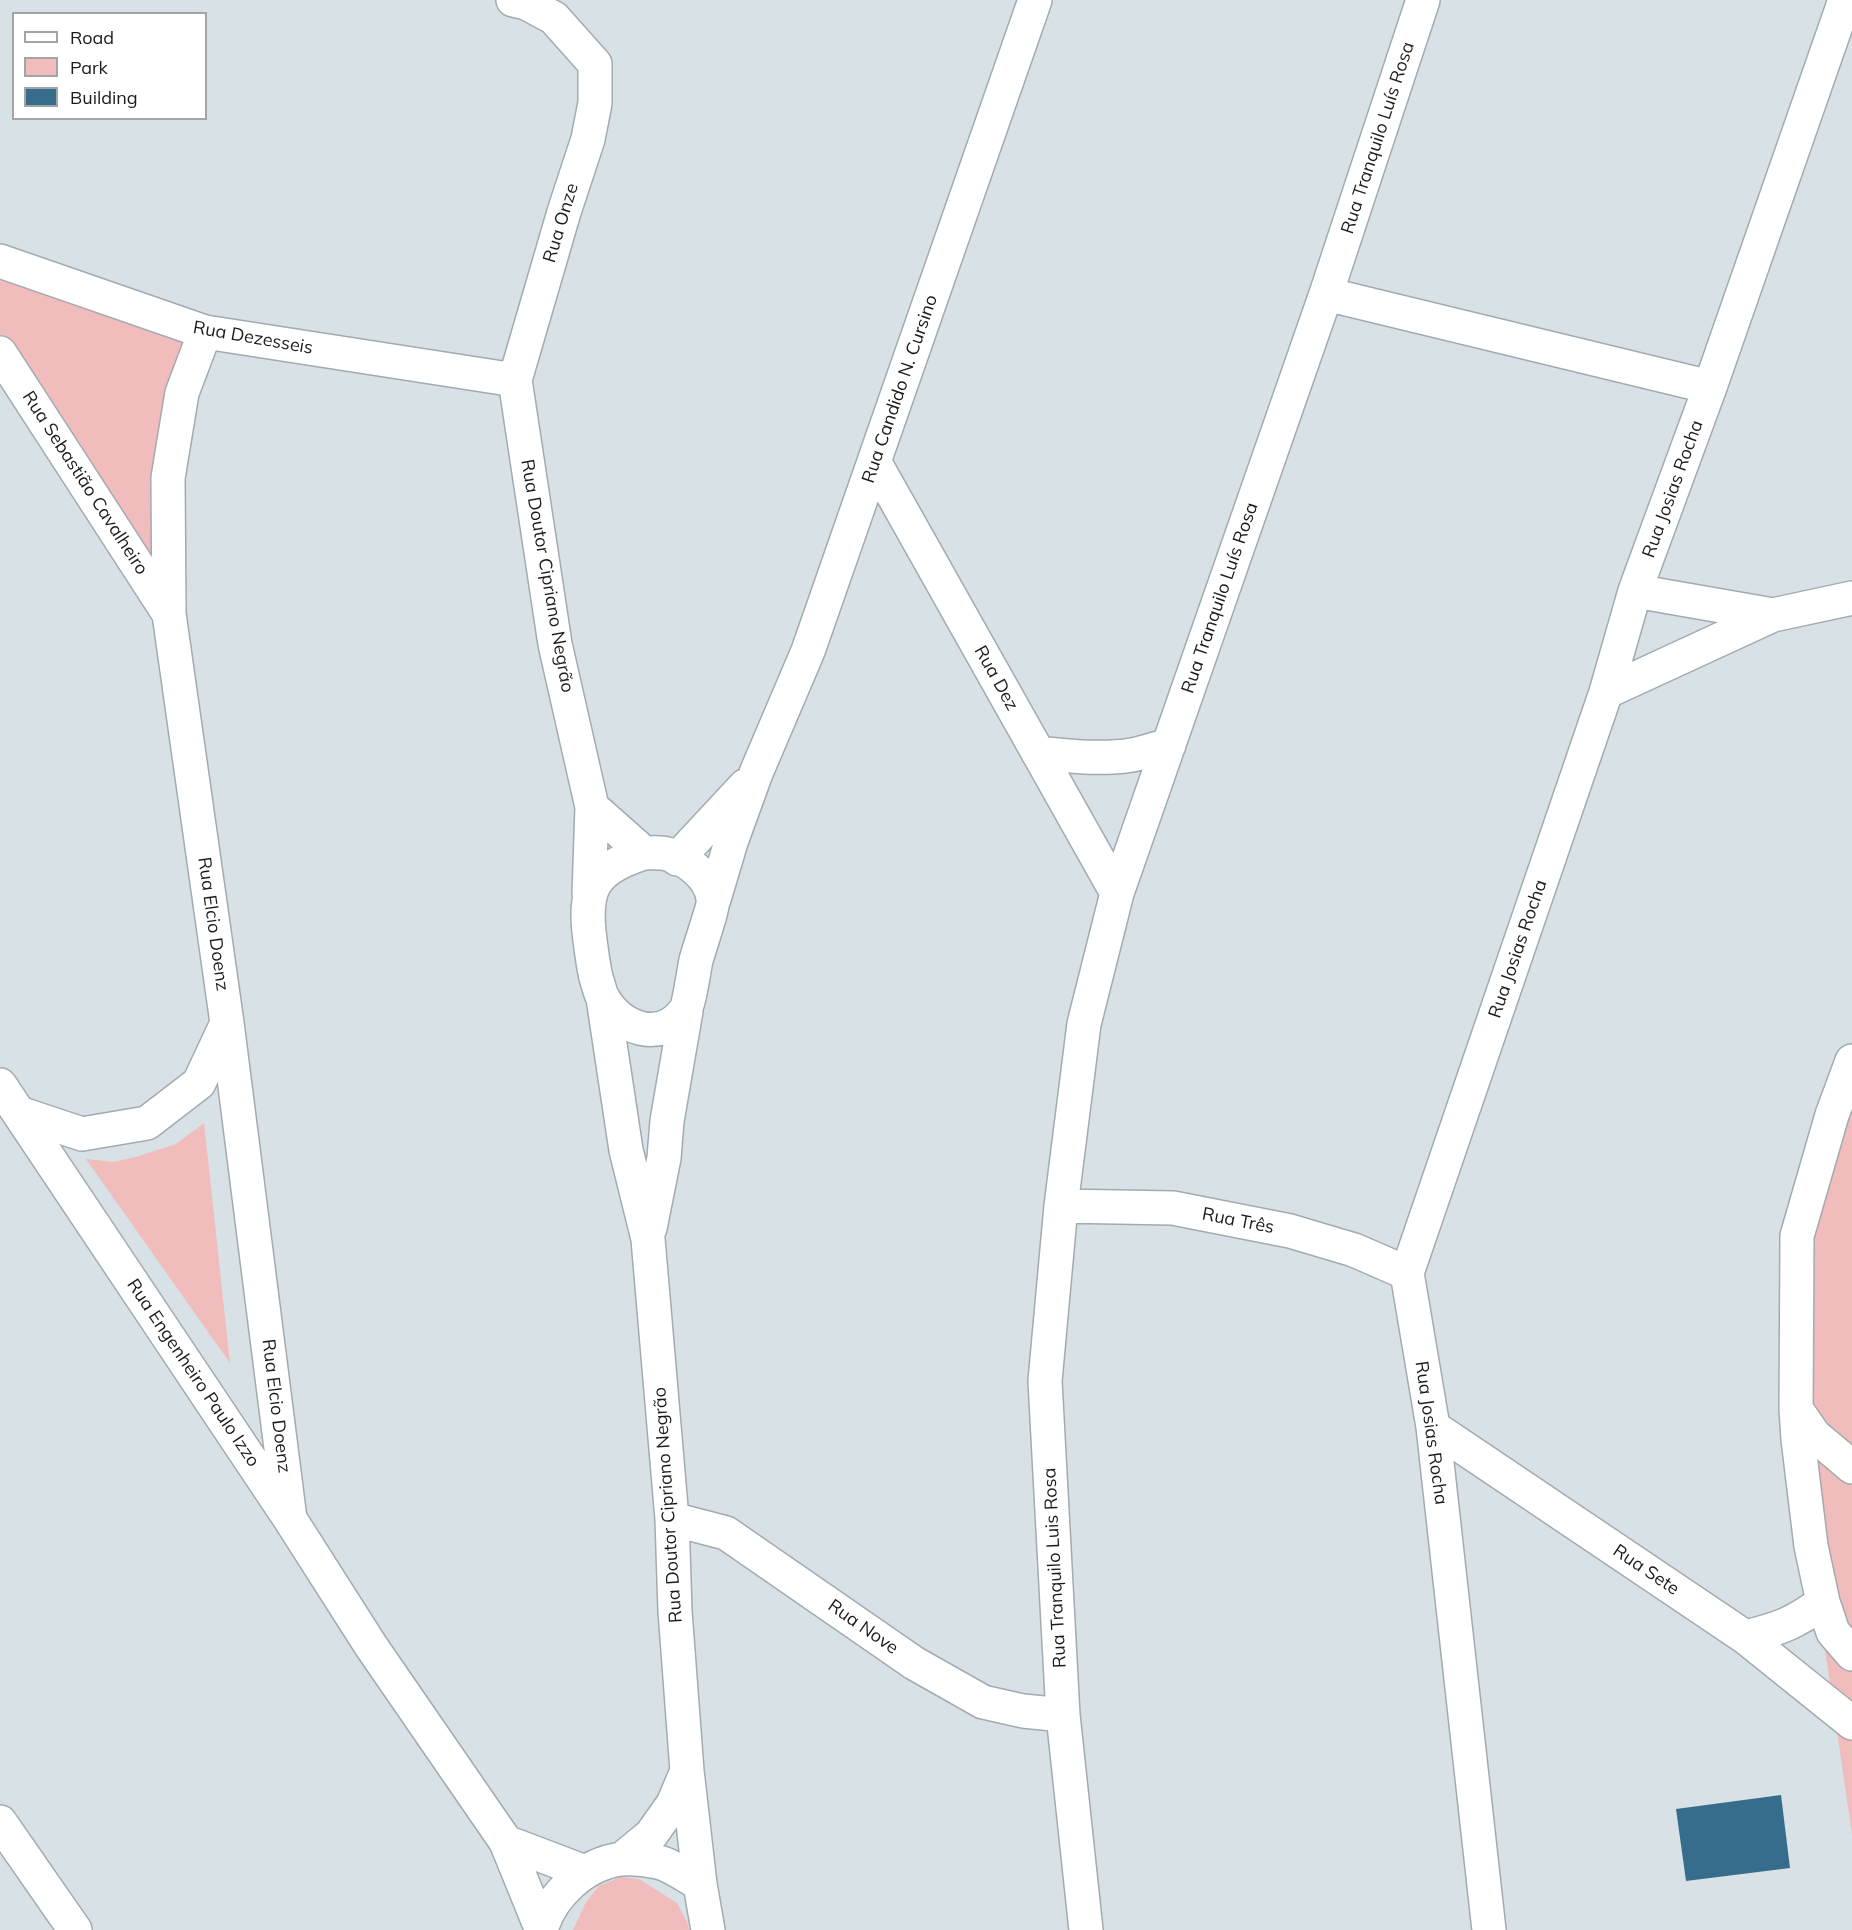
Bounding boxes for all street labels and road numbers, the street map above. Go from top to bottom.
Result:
street label: Rua Tranquilo Luís Rosa [1337,39,1419,237]
street label: Rua Onze [539,181,583,265]
street label: Rua Candido N. Cursino [858,292,942,486]
street label: Rua Dezesseis [191,317,315,359]
street label: Rua Sebastião Cavalheiro [17,387,153,579]
street label: Rua Josias Rocha [1638,417,1708,561]
street label: Rua Doutor Cipriano Negrão [516,458,578,694]
street label: Rua Tranquilo Luís Rosa [1177,500,1263,696]
street label: Rua Dez [969,642,1023,714]
street label: Rua Elcio Doenz [193,856,233,992]
street label: Rua Josias Rocha [1484,877,1552,1021]
street label: Rua Três [1200,1203,1276,1239]
street label: Rua Engenheiro Paulo Izzo [122,1275,264,1471]
street label: Rua Elcio Doenz [257,1338,295,1474]
street label: Rua Josias Rocha [1410,1360,1452,1506]
street label: Rua Doutor Cipriano Negrão [649,1386,687,1624]
street label: Rua Tranquilo Luis Rosa [1039,1467,1071,1669]
street label: Rua Sete [1609,1540,1683,1600]
street label: Rua Nove [824,1595,902,1659]

